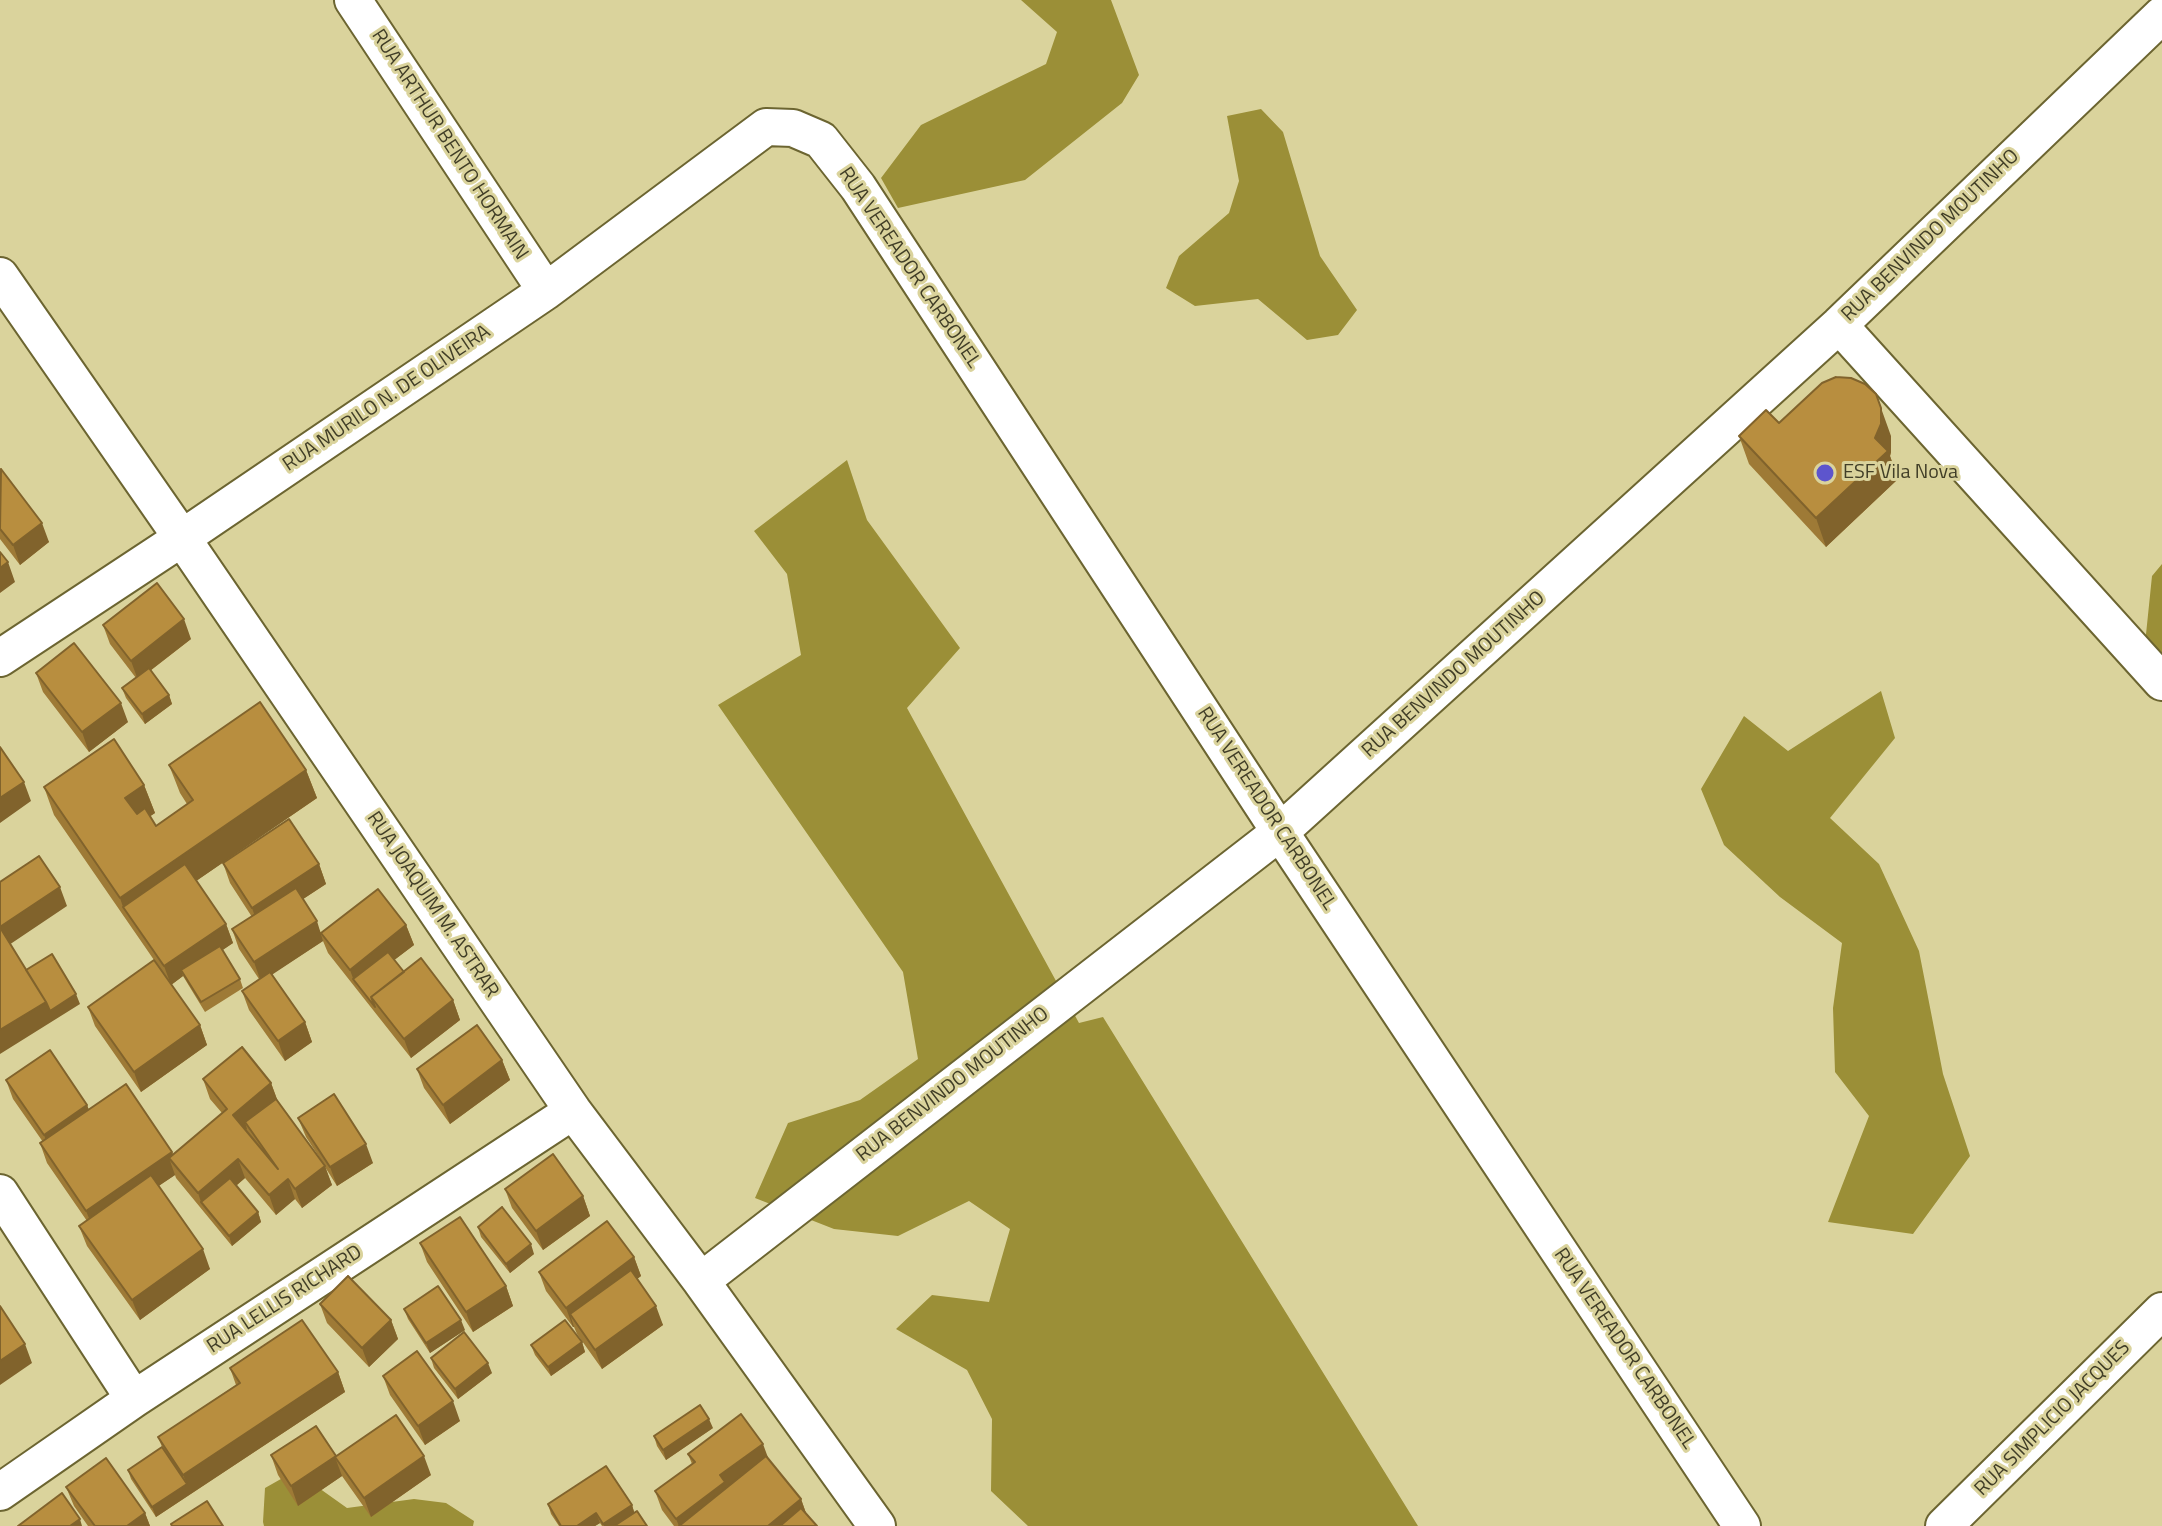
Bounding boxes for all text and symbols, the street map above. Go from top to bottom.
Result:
street label: RUA ARTHUR BENTO HORMAIN [365,25,533,265]
street label: RUA BENVINDO MOUTINHO [1837,145,2025,327]
street label: RUA VEREADOR CARBONEL [833,163,985,373]
street label: RUA MURILO N. DE OLIVEIRA [279,321,495,477]
place label: ESF Vila Nova [1843,461,1958,485]
marker: ESF Vila Nova [1814,462,1836,484]
street label: RUA BENVINDO MOUTINHO [1358,587,1550,763]
street label: RUA VEREADOR CARBONEL [1191,703,1341,915]
street label: RUA JOAQUIM M. ASTRAR [361,807,503,1003]
street label: RUA BENVINDO MOUTINHO [852,1002,1054,1168]
street label: RUA LELLIS RICHARD [203,1241,367,1359]
street label: RUA VEREADOR CARBONEL [1548,1244,1700,1454]
street label: RUA SIMPLICIO JACQUES [1970,1336,2136,1502]

